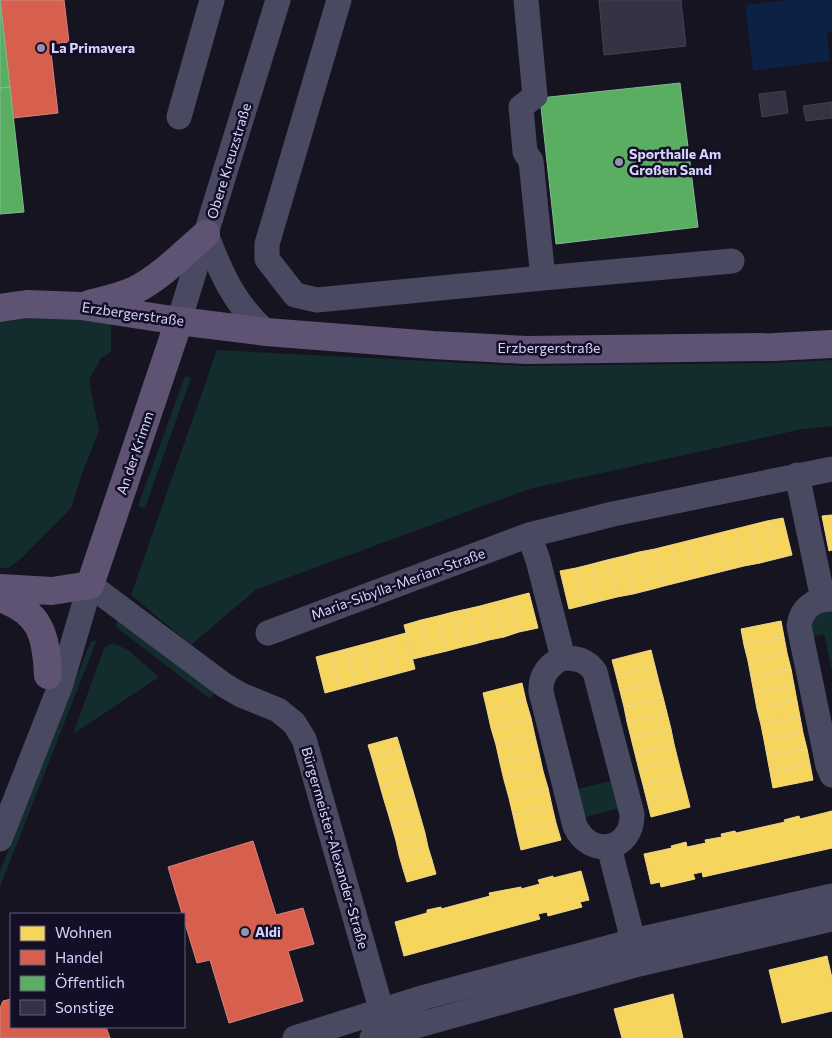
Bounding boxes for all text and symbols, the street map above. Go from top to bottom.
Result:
place label: La Primavera [51,39,135,56]
marker: La Primavera [35,42,47,54]
street label: Obere Kreuzstraße [203,101,254,221]
place label: Sporthalle Am Großen Sand [629,145,721,178]
marker: Sporthalle Am Großen Sand [613,156,625,168]
street label: Erzbergerstraße [81,298,185,329]
street label: Erzbergerstraße [497,339,601,356]
street label: An der Krimm [112,409,157,497]
street label: Maria-Sibylla-Merian-Straße [308,544,487,623]
street label: Bürgermeister-Alexander-Straße [298,745,373,951]
legend [10,913,185,1028]
text: Wohnen [55,923,112,941]
place label: Aldi [255,923,281,940]
marker: Aldi [239,926,251,938]
text: Handel [55,948,103,966]
text: Öffentlich [55,973,125,991]
text: Sonstige [55,998,114,1016]

